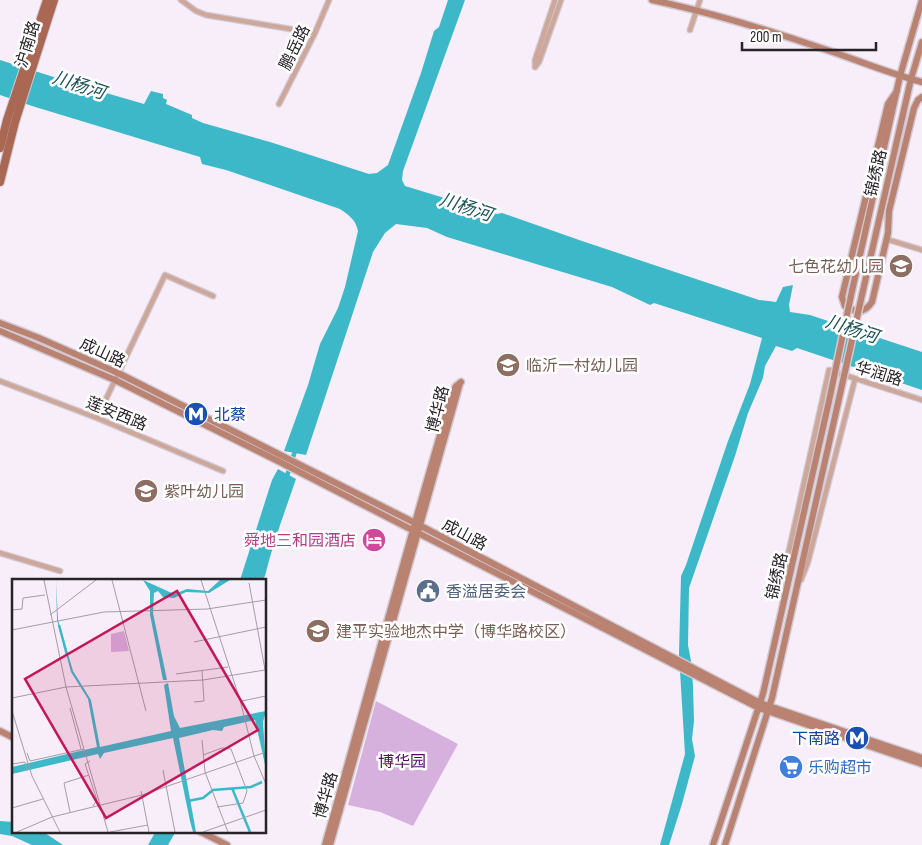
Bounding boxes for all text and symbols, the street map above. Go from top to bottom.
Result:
street label: 沪南路 [12,19,45,70]
scale bar [742,20,876,52]
street label: 鹏岳路 [276,22,314,73]
text: 200 m [750,28,782,47]
water label: 川杨河 [50,67,111,105]
street label: 锦绣路 [862,148,891,199]
water label: 川杨河 [437,189,498,227]
school or university icon: 七色花幼儿园 [888,253,914,279]
place label: 七色花幼儿园 [788,258,884,277]
water label: 川杨河 [823,311,884,349]
street label: 成山路 [77,335,128,372]
school or university icon: 临沂一村幼儿园 [495,352,521,378]
place label: 临沂一村幼儿园 [526,357,638,376]
street label: 华润路 [853,358,904,391]
street label: 博华路 [423,384,453,435]
street label: 莲安西路 [83,394,150,435]
metro station icon: 北蔡 [183,401,209,427]
place label: 北蔡 [214,406,246,425]
school or university icon: 紫叶幼儿园 [133,478,159,504]
place label: 紫叶幼儿园 [164,483,244,502]
street label: 成山路 [439,516,490,555]
hotel icon: 舜地三和园酒店 [361,527,387,553]
place label: 舜地三和园酒店 [244,532,356,551]
street label: 锦绣路 [763,551,792,602]
public building icon: 香溢居委会 [415,578,441,604]
inset map [12,579,266,832]
place label: 香溢居委会 [446,583,526,602]
school or university icon: 建平实验地杰中学（博华路校区） [305,618,331,644]
place label: 建平实验地杰中学（博华路校区） [336,623,576,642]
metro station icon: 下南路 [844,725,870,751]
place label: 下南路 [792,730,840,749]
park label: 博华园 [378,753,426,772]
supermarket icon: 乐购超市 [778,754,804,780]
place label: 乐购超市 [808,759,872,778]
street label: 博华路 [311,770,342,821]

